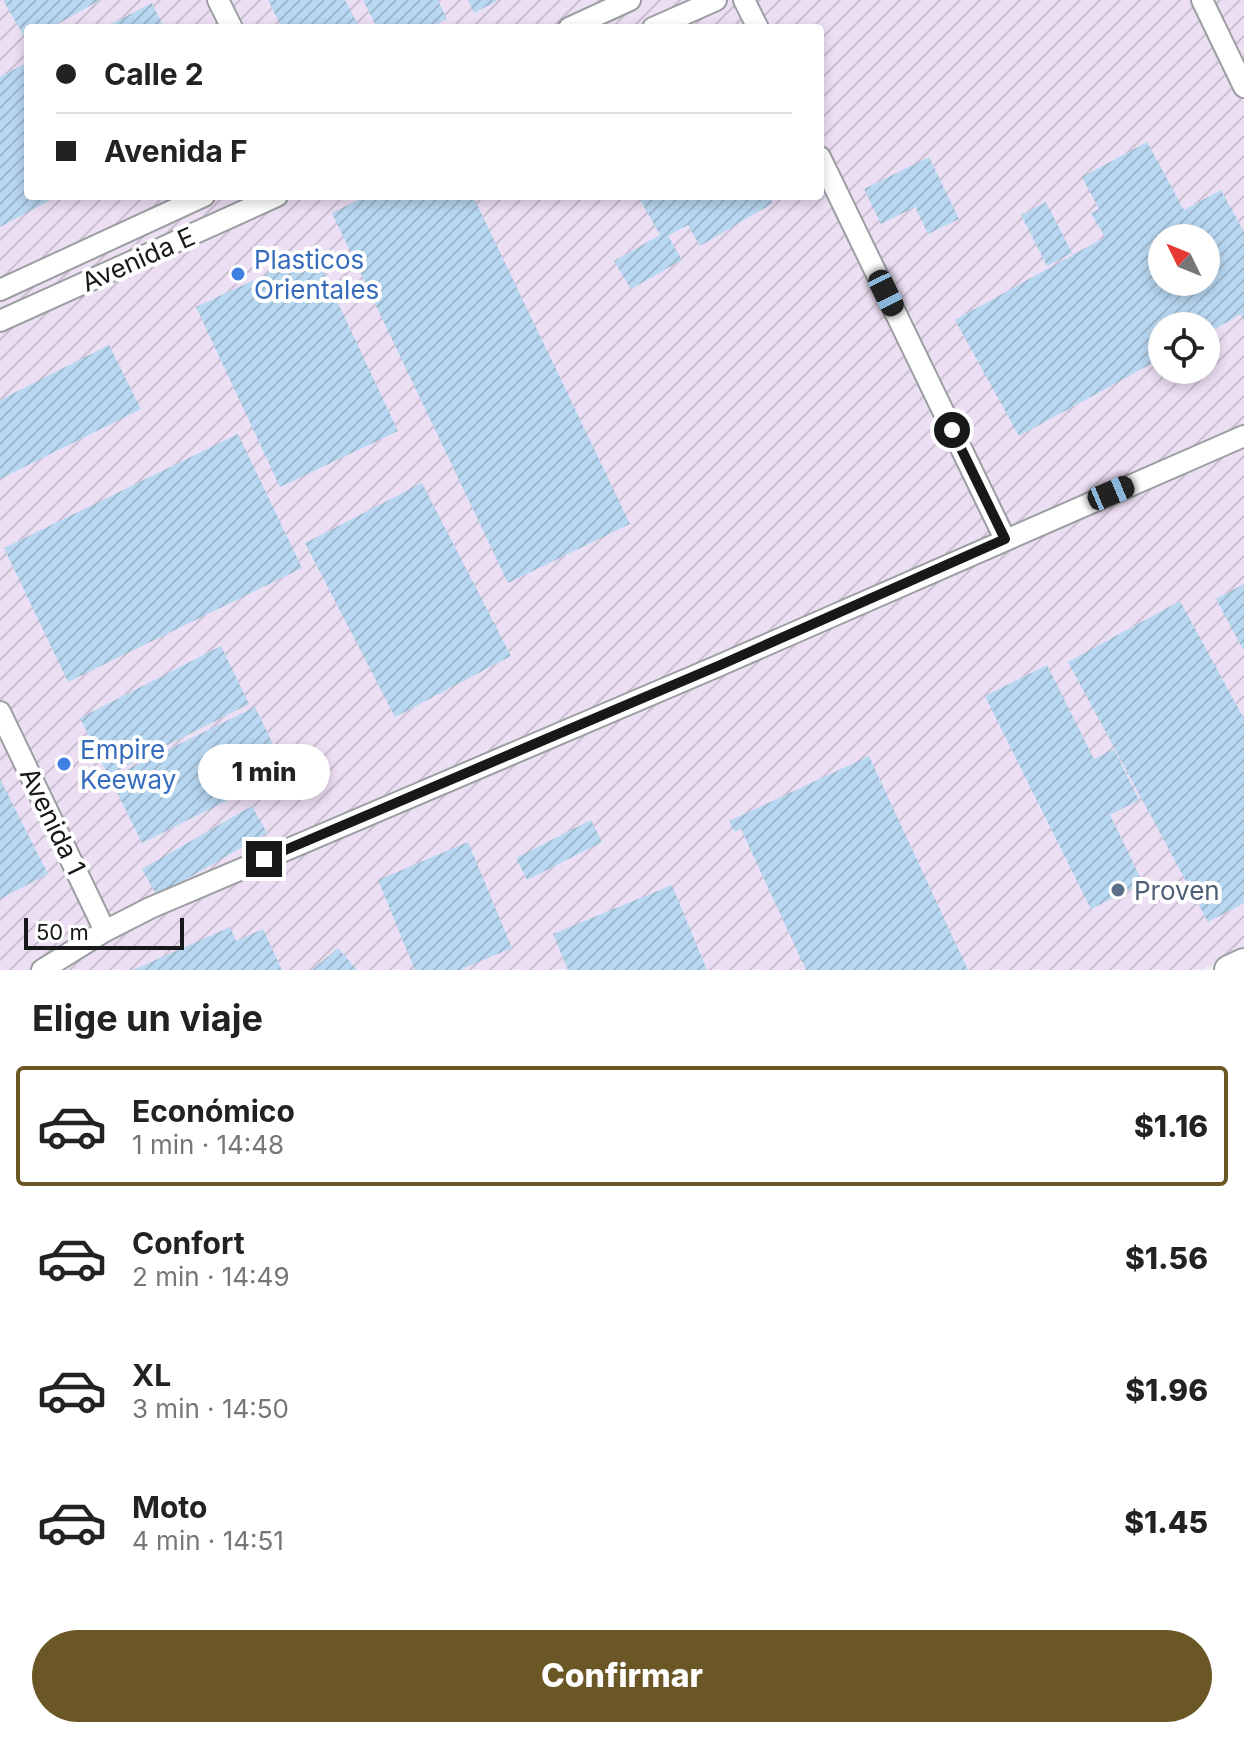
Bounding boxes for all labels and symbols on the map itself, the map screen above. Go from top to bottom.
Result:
street label: Avenida E [77,220,199,298]
north arrow [1148,224,1220,296]
place label: Plasticos Orientales [254,244,379,305]
marker: Plasticos Orientales [229,265,247,283]
car [865,266,907,320]
route start [934,412,970,448]
car [1084,473,1138,513]
place label: Empire Keeway [80,734,176,795]
callout: 1 min [198,743,330,799]
marker: Empire Keeway [55,755,73,773]
street label: Avenida 1 [14,762,92,880]
route end [246,841,282,877]
place label: Proven [1134,875,1220,906]
marker: Proven [1109,881,1127,899]
scale bar [24,914,184,950]

